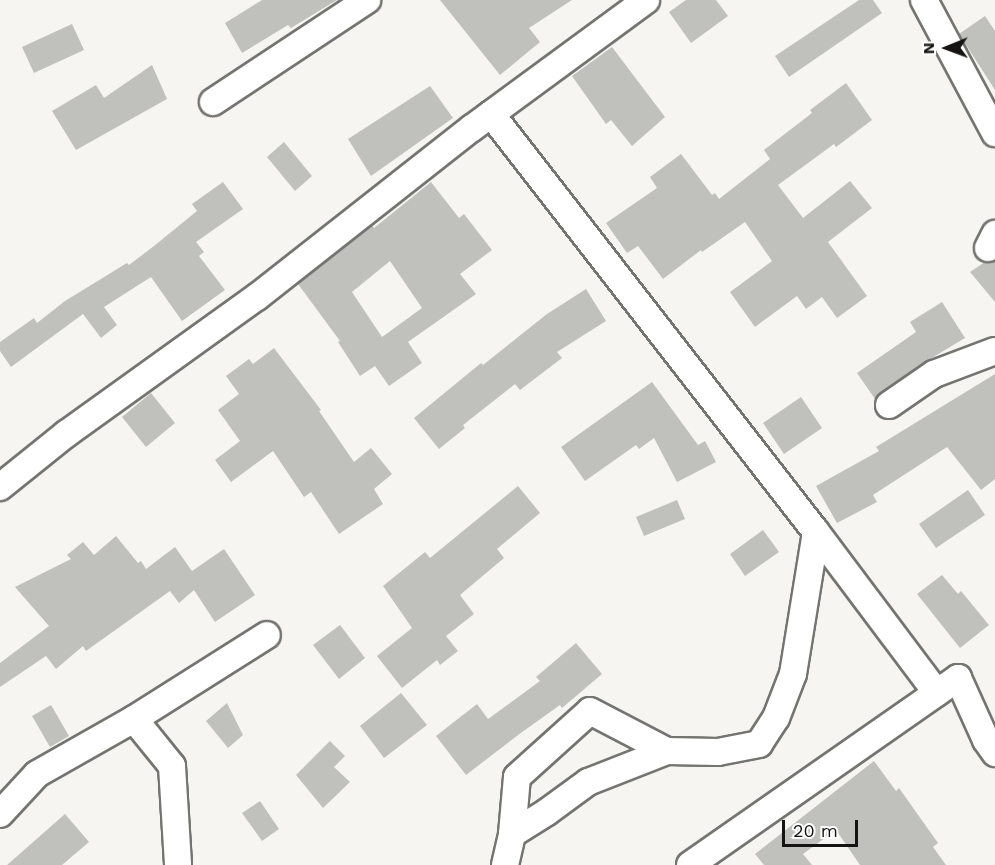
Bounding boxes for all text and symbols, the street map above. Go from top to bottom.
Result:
north arrow [917,18,977,78]
text: N [919,42,938,54]
scale bar [785,808,862,846]
text: 20 m [793,820,838,841]

